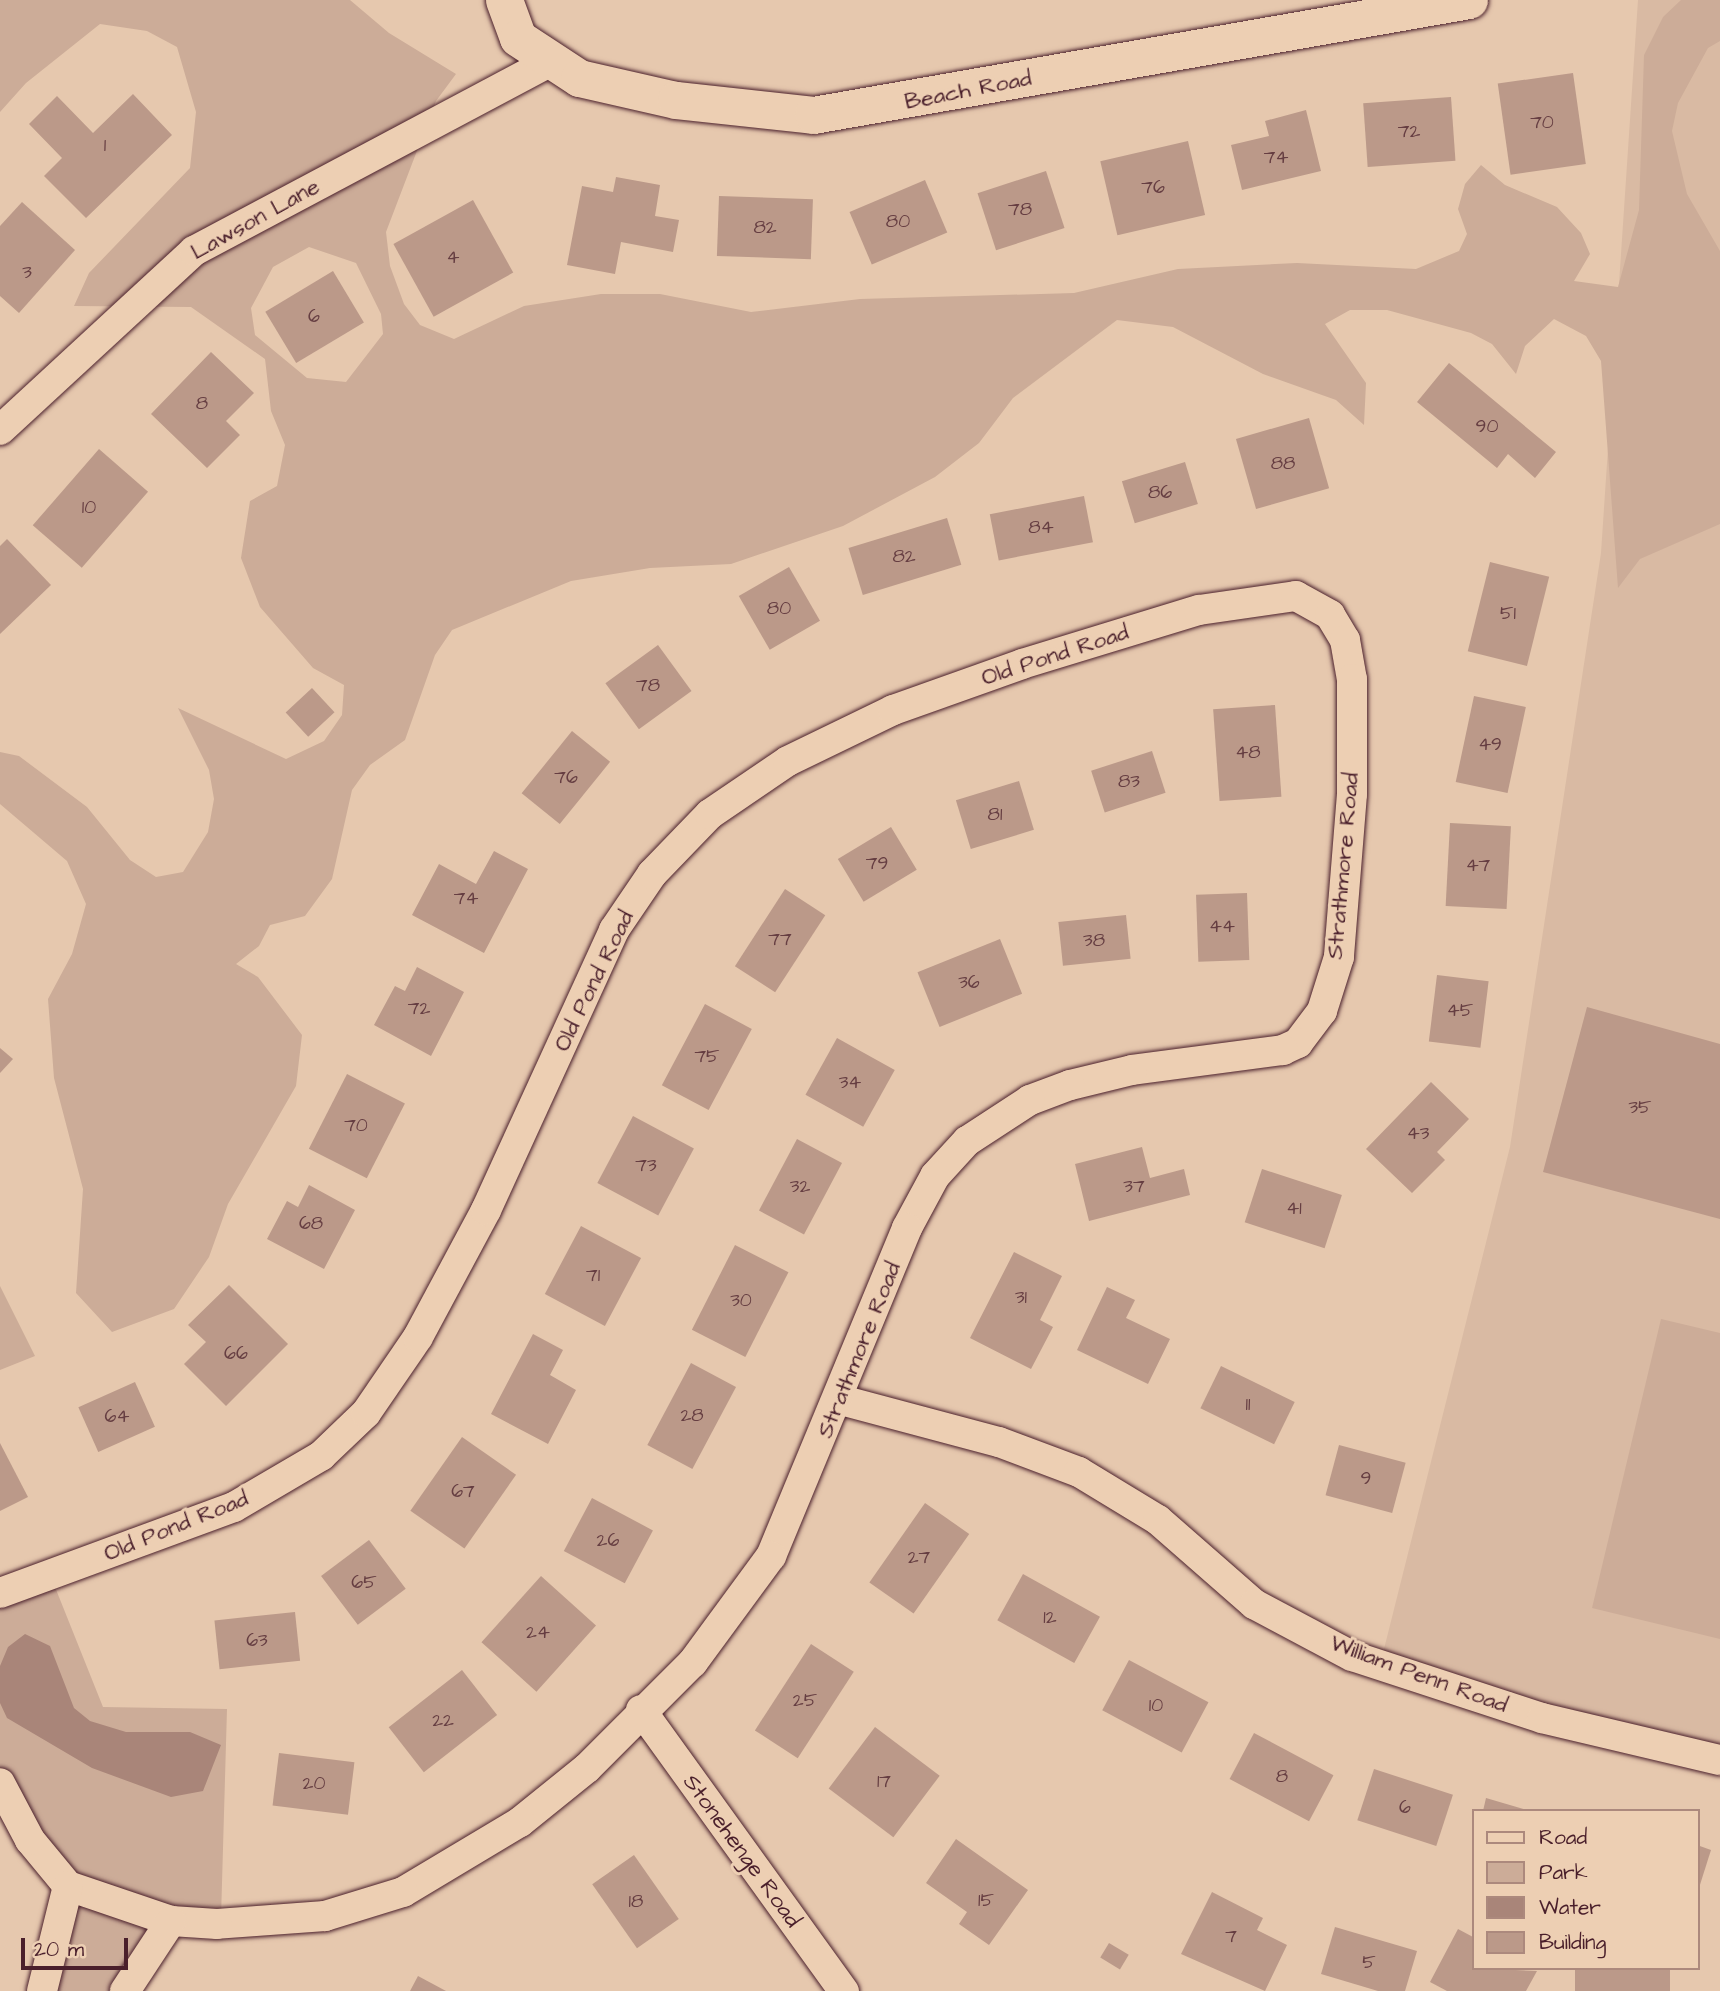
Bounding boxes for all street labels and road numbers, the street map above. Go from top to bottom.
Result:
street label: Beach Road [902,64,1034,116]
street label: Lawson Lane [186,172,324,266]
street label: Old Pond Road [978,618,1132,692]
street label: Strathmore Road [1321,772,1365,960]
street label: Old Pond Road [548,906,640,1056]
street label: Strathmore Road [811,1258,907,1442]
street label: Old Pond Road [100,1485,252,1567]
street label: William Penn Road [1327,1629,1511,1719]
street label: Stonehenge Road [677,1769,807,1933]

